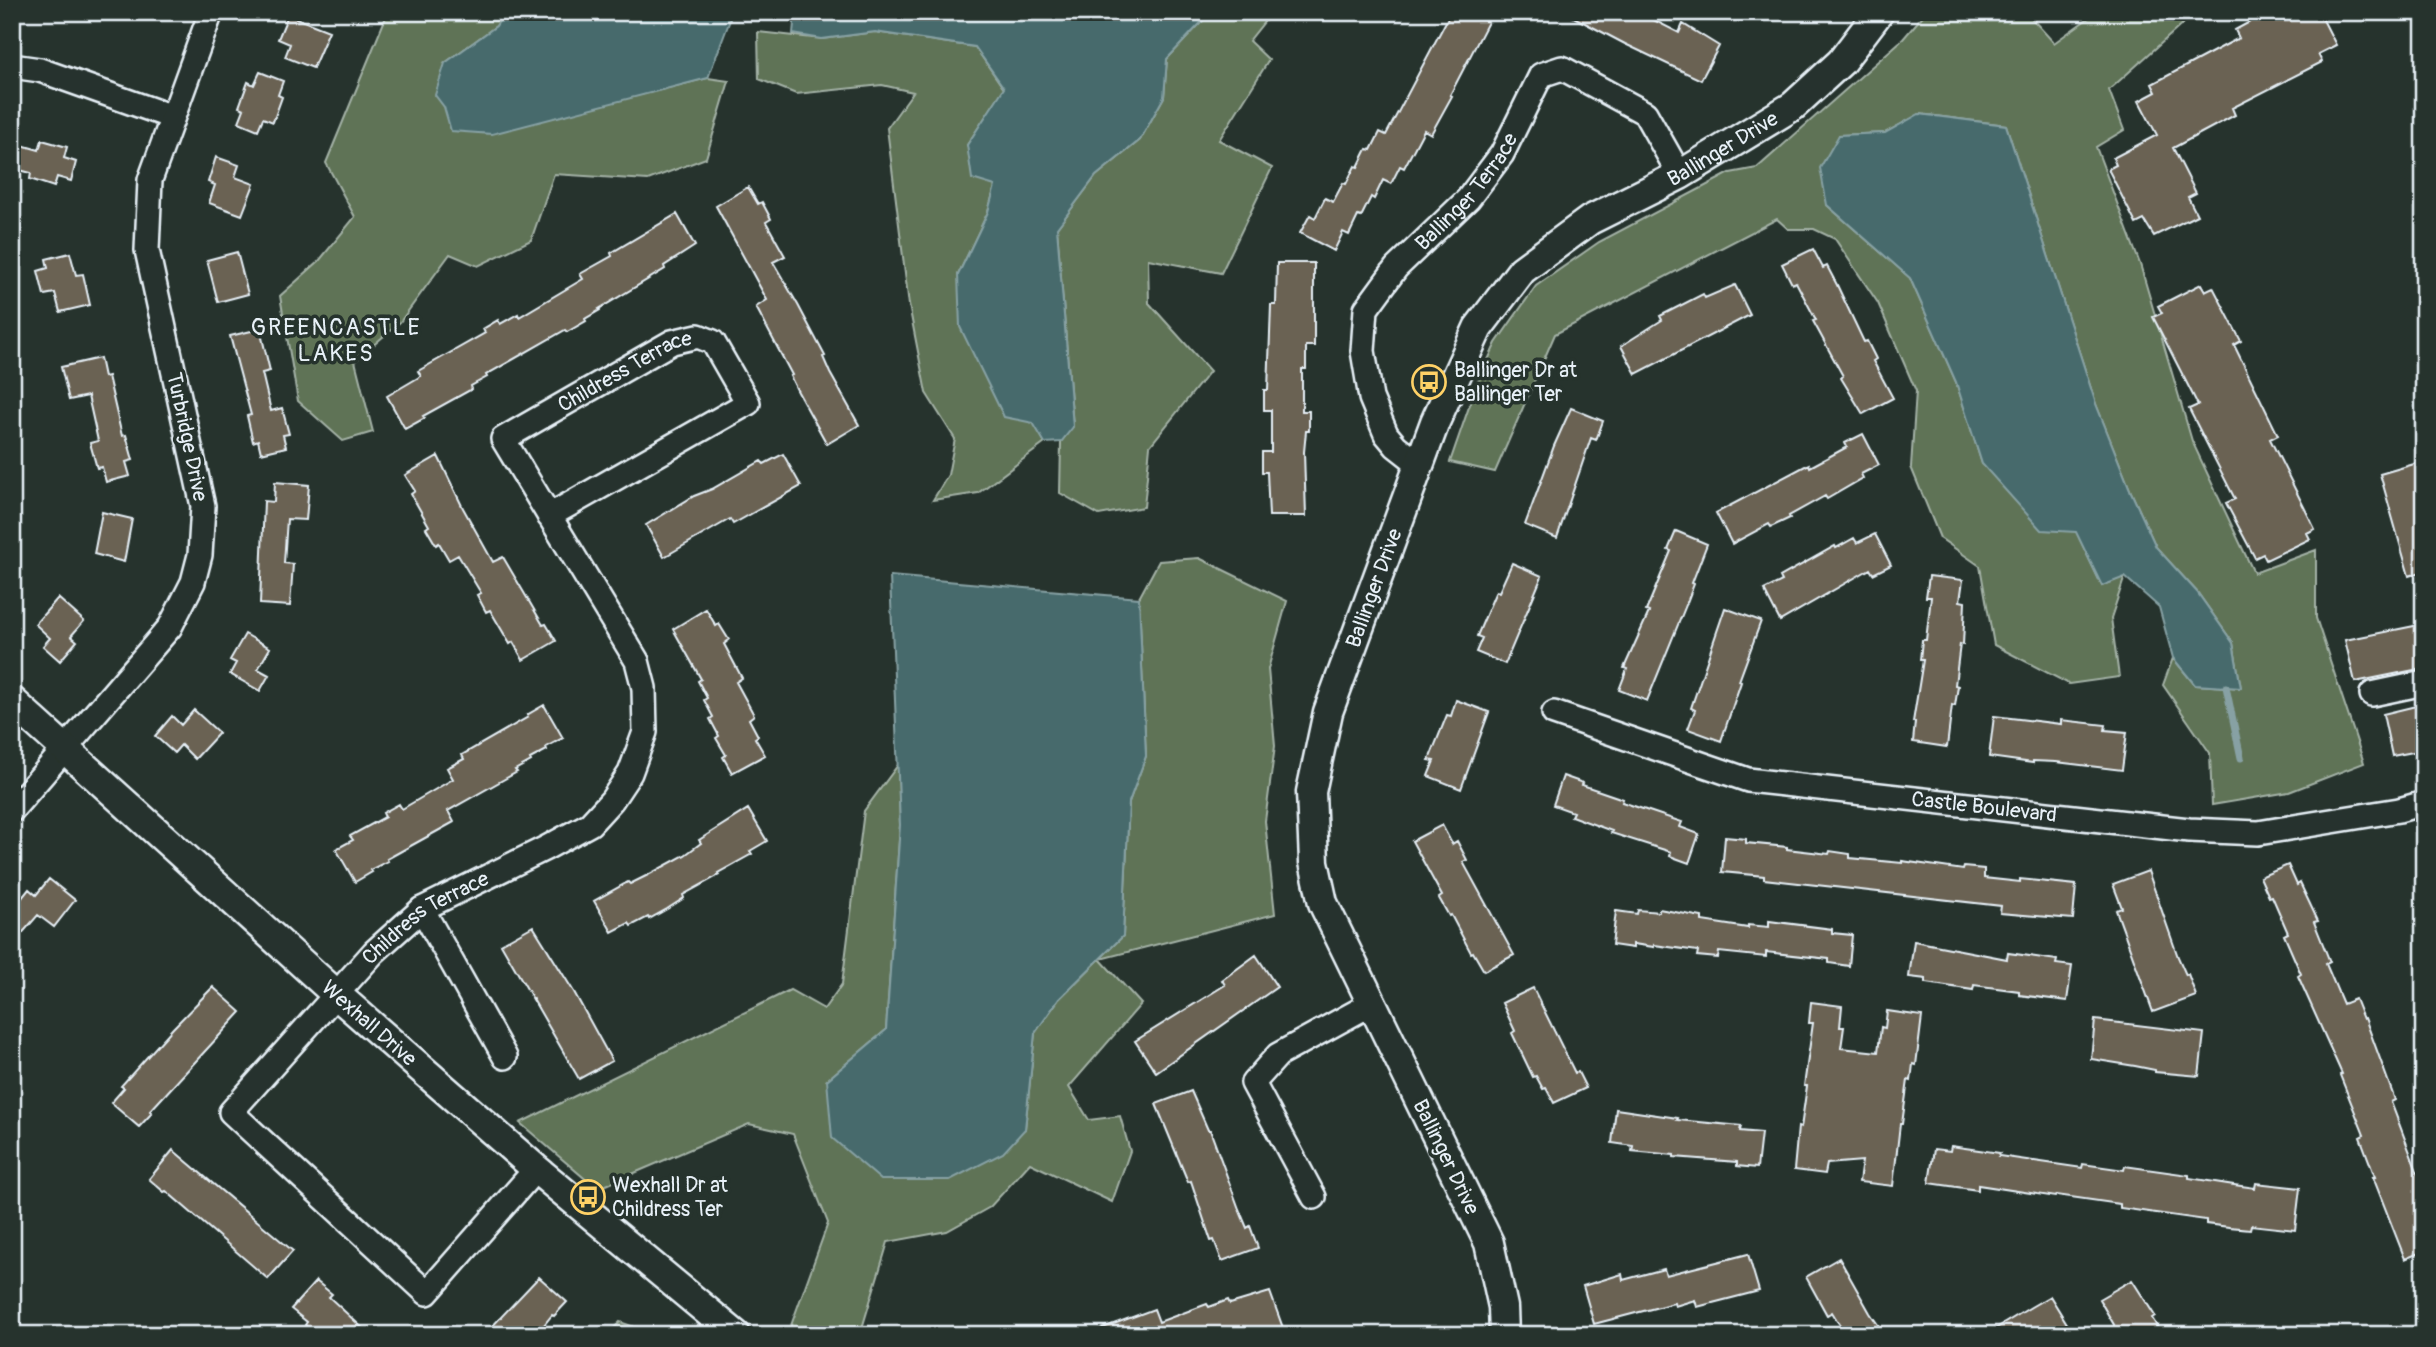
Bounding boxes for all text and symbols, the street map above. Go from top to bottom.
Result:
street label: Ballinger Drive [1663,105,1784,193]
street label: Ballinger Terrace [1409,128,1524,256]
district label: GREENCASTLE LAKES [251,313,421,368]
street label: Childress Terrace [553,324,695,418]
place label: Ballinger Dr at Ballinger Ter [1454,357,1577,408]
bus stop icon: Ballinger Dr at Ballinger Ter [1410,363,1448,401]
street label: Turbridge Drive [160,370,214,505]
street label: Ballinger Drive [1340,524,1408,651]
street label: Castle Boulevard [1910,785,2058,828]
street label: Childress Terrace [356,864,494,970]
street label: Wexhall Drive [316,974,423,1073]
street label: Ballinger Drive [1406,1095,1486,1220]
place label: Wexhall Dr at Childress Ter [612,1172,728,1223]
bus stop icon: Wexhall Dr at Childress Ter [569,1178,607,1216]

